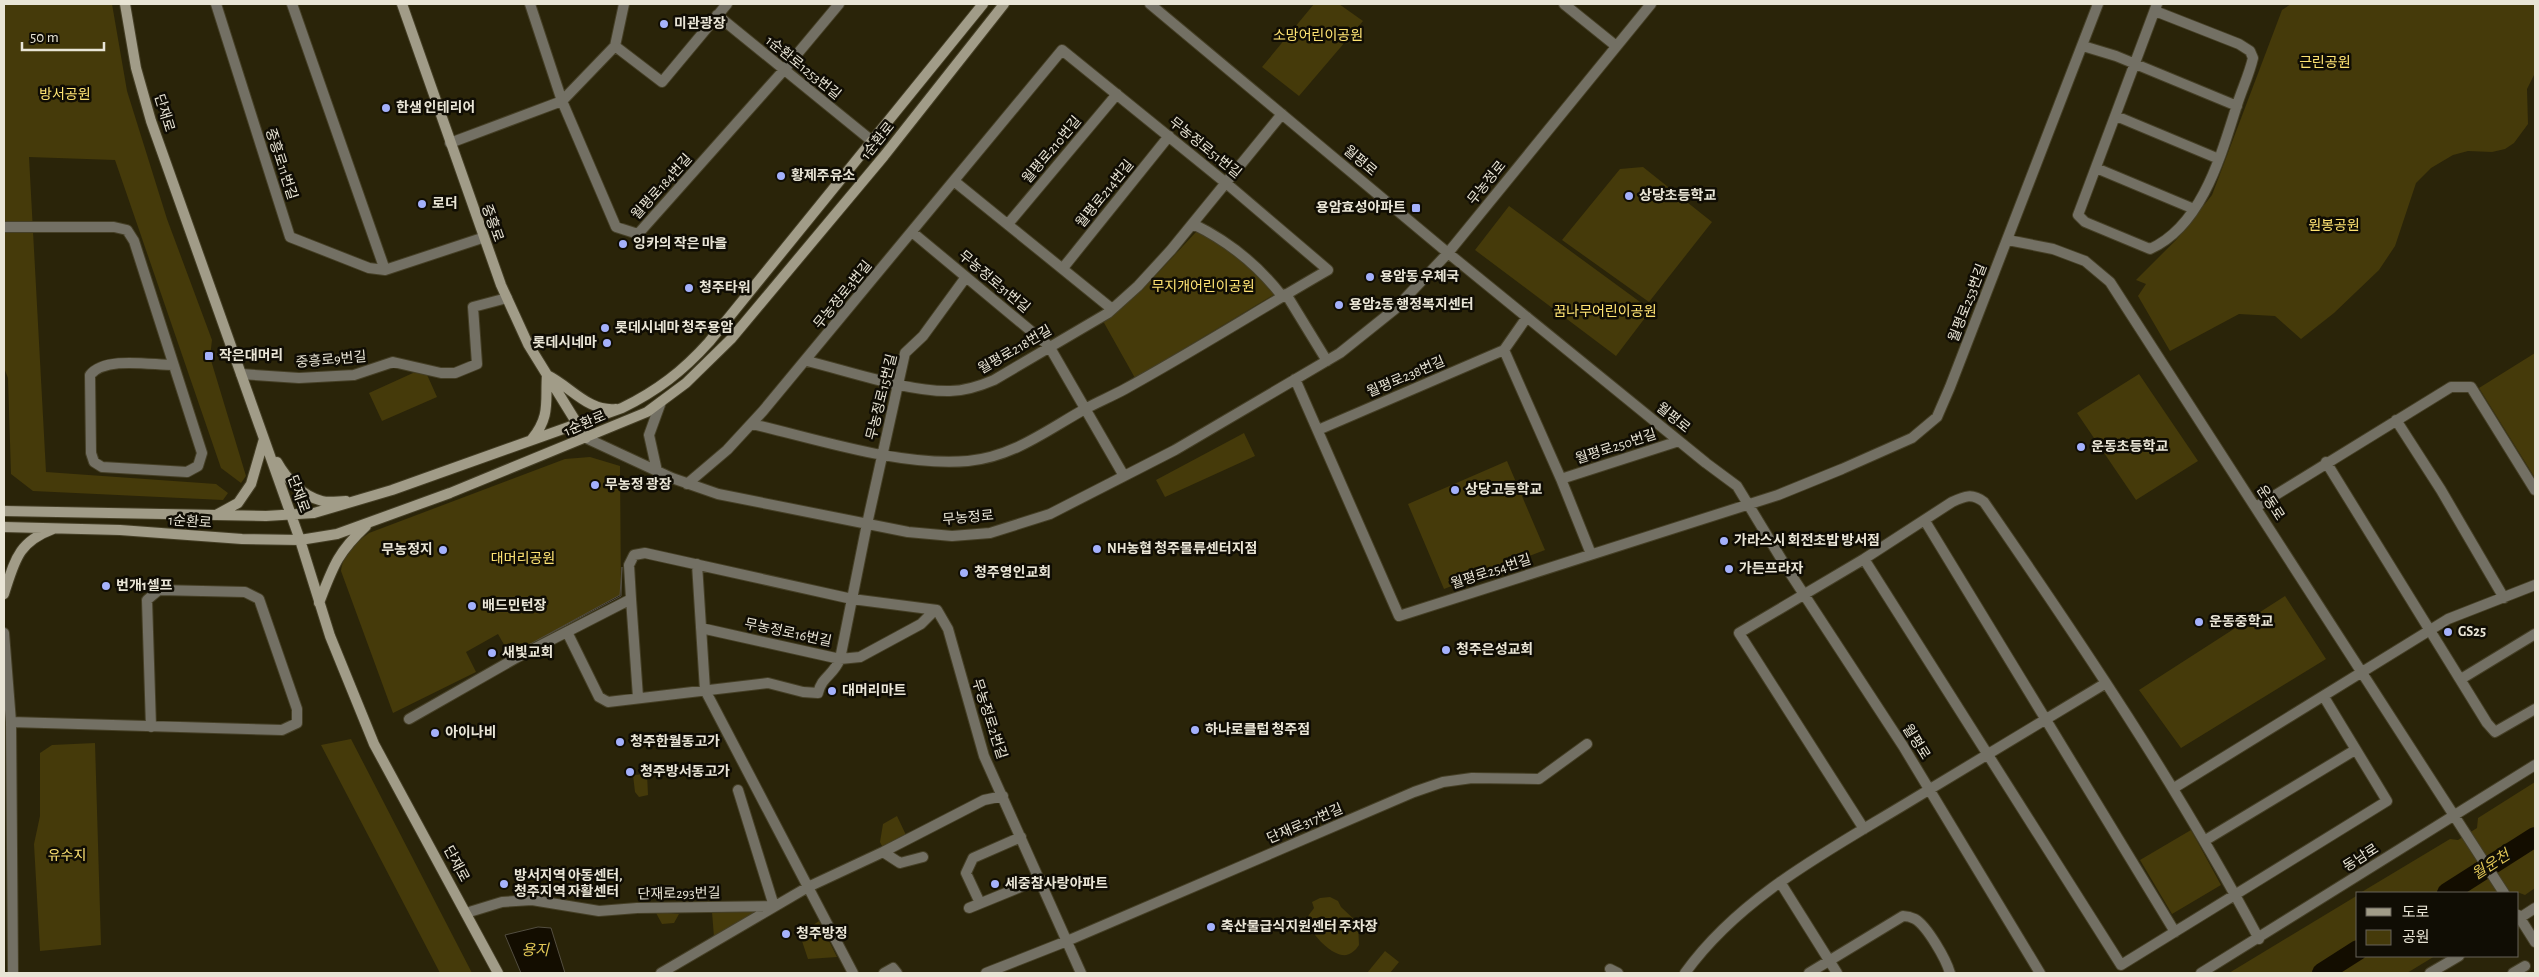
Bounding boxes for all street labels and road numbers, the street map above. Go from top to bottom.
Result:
street label: 1순환로1253번길 [763,32,844,102]
street label: 단재로 [152,92,177,134]
street label: 월평로210번길 [1019,113,1084,186]
street label: 무농정로51번길 [1166,114,1244,181]
street label: 1순환로 [857,118,897,162]
street label: 중흥로11번길 [263,126,300,201]
street label: 월평로 [1341,142,1380,179]
street label: 월평로184번길 [628,151,695,222]
street label: 월평로214번길 [1073,157,1136,230]
street label: 무농정로 [1465,158,1509,207]
street label: 중흥로 [479,202,506,244]
street label: 무농정로31번길 [956,248,1033,316]
street label: 무농정로3번길 [811,258,875,332]
street label: 월평로253번길 [1946,262,1989,344]
street label: 월평로218번길 [975,323,1054,377]
street label: 중흥로9번길 [295,349,367,370]
street label: 무농정로15번길 [864,352,899,441]
street label: 월평로238번길 [1365,353,1447,400]
street label: 월평로 [1654,400,1693,436]
street label: 1순환로 [561,407,608,439]
street label: 월평로250번길 [1574,426,1658,467]
street label: 단재로 [285,473,312,515]
street label: 운동로 [2254,483,2286,523]
street label: 무농정로 [942,508,994,527]
street label: 1순환로 [168,512,212,531]
street label: 월평로254번길 [1449,552,1533,592]
street label: 무농정로16번길 [743,616,833,649]
street label: 무농정로2번길 [969,677,1010,761]
street label: 월평로 [1900,721,1933,762]
street label: 단재로317번길 [1265,801,1345,846]
street label: 동남로 [2340,841,2381,874]
street label: 단재로 [441,843,472,884]
street label: 단재로293번길 [637,885,721,902]

